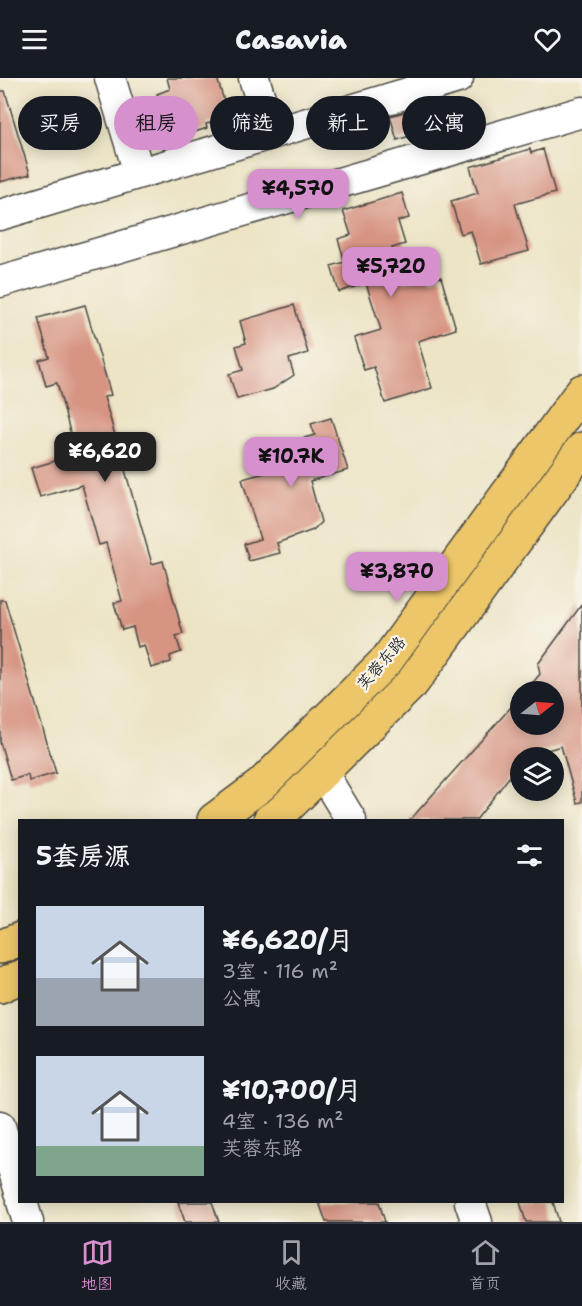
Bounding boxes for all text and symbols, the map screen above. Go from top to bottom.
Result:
text: Casavia [235,21,347,58]
icon: menu [18,23,51,56]
icon: heart [531,23,564,56]
chip: 买房 [18,96,102,150]
chip: 租房 [114,96,198,150]
chip: 筛选 [210,96,294,150]
chip: 新上 [306,96,390,150]
chip: 公寓 [402,96,486,150]
pin: ¥4,570 [249,169,347,220]
text: ¥4,570 [262,175,334,201]
pin: ¥5,720 [342,247,440,298]
text: ¥5,720 [356,253,426,279]
pin: ¥6,620 [56,432,154,483]
pin: ¥10.7K [242,437,340,488]
text: ¥6,620 [68,438,142,464]
text: ¥10.7K [258,443,324,469]
pin: ¥3,870 [348,552,446,603]
text: ¥3,870 [360,558,434,584]
street label: 芙蓉东路 [352,632,410,694]
north arrow [510,681,564,735]
map controls [510,681,564,801]
button: layers [510,747,564,801]
text: 5套房源 [36,838,130,873]
icon: filters [513,839,546,872]
text: ¥6,620/月 [222,922,353,957]
icon: home [84,930,156,1002]
text: 3室 · 116 m² [222,958,338,984]
text: 公寓 [222,985,262,1011]
text: ¥10,700/月 [222,1072,362,1107]
icon: home [84,1080,156,1152]
text: 4室 · 136 m² [222,1108,343,1134]
text: 芙蓉东路 [222,1135,302,1161]
tab: 地图 [81,1236,114,1294]
tab: 收藏 [275,1236,308,1294]
tab: 首页 [469,1236,502,1294]

